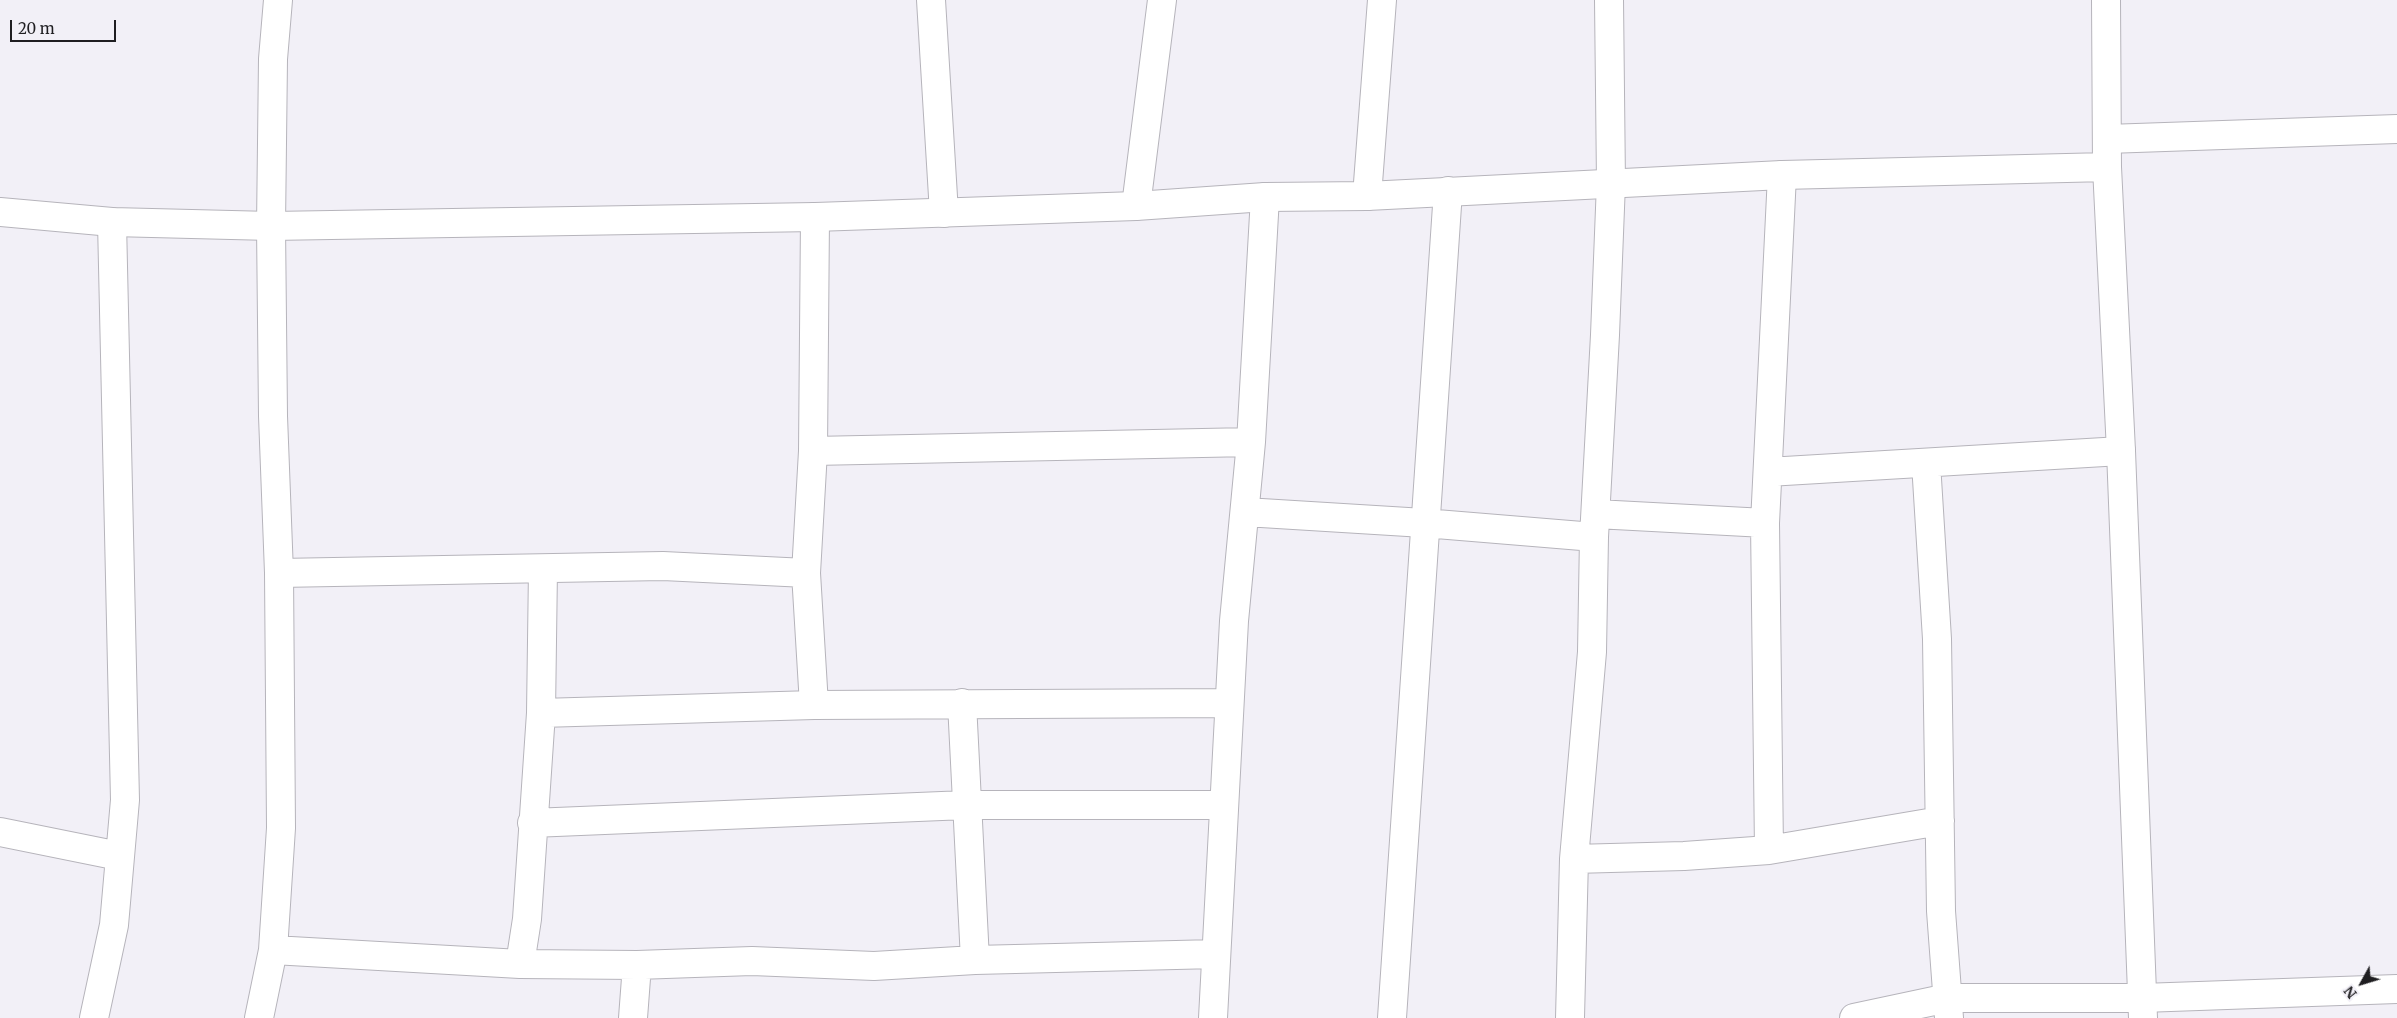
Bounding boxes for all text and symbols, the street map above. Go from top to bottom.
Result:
scale bar [12,10,119,42]
text: 20 m [18,19,55,38]
north arrow [2337,958,2387,1008]
text: N [2340,982,2361,1002]

